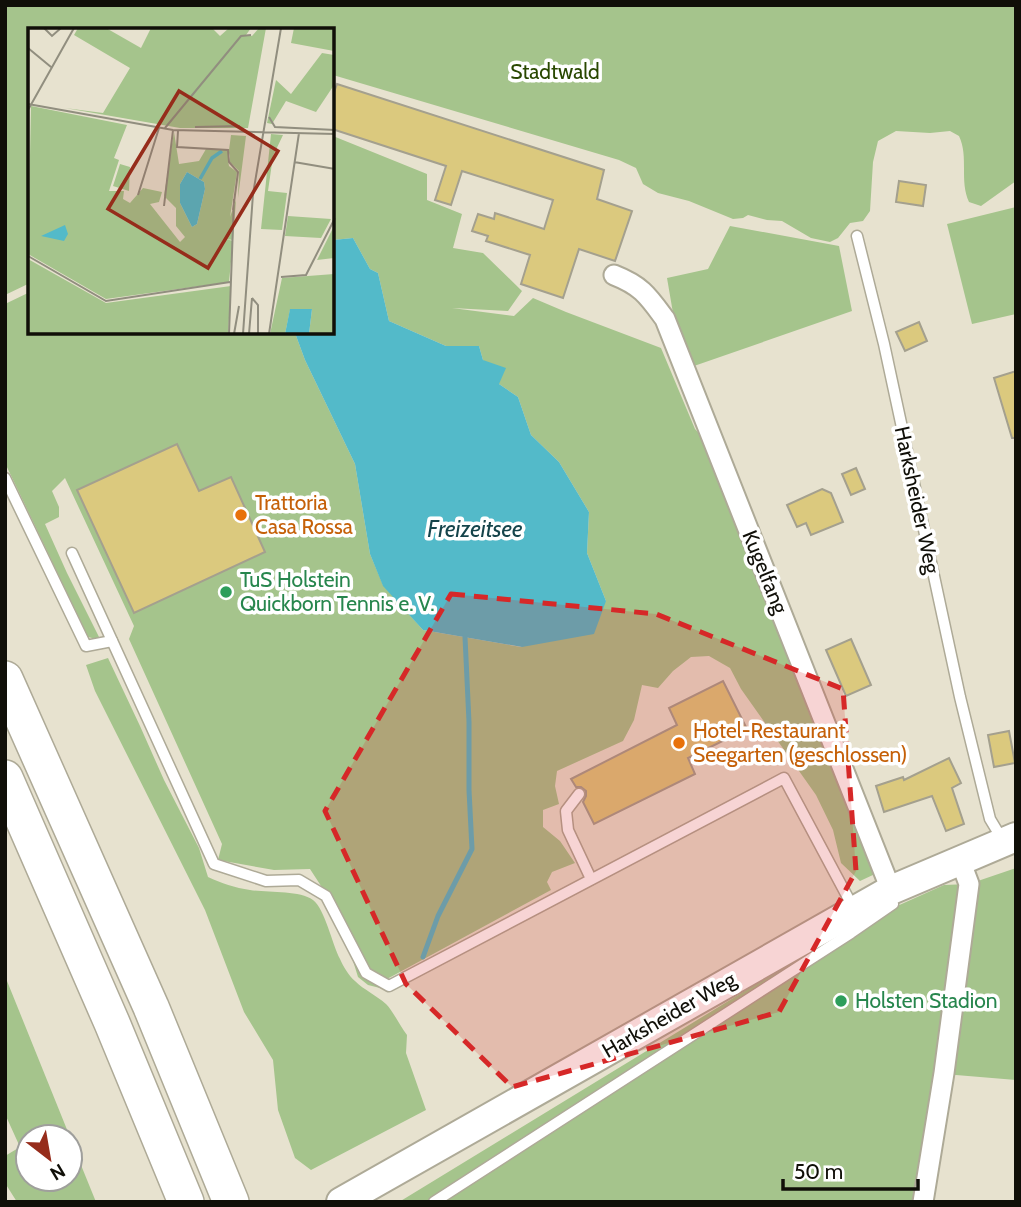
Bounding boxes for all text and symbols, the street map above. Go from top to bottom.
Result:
inset map [28,28,334,334]
park label: Stadtwald [510,59,600,84]
street label: Harksheider Weg [890,424,945,576]
place label: Trattoria Casa Rossa [255,490,353,539]
marker: Trattoria Casa Rossa [233,507,249,523]
water label: Freizeitsee [427,515,523,543]
street label: Kugelfang [737,526,794,618]
place label: TuS Holstein Quickborn Tennis e. V. [240,567,435,616]
marker: TuS Holstein Quickborn Tennis e. V. [218,584,234,600]
place label: Hotel-Restaurant Seegarten (geschlossen) [693,718,907,767]
marker: Hotel-Restaurant Seegarten (geschlossen) [671,735,687,751]
street label: Harksheider Weg [598,966,740,1063]
place label: Holsten Stadion [855,988,997,1013]
marker: Holsten Stadion [833,993,849,1009]
north arrow [14,1123,84,1193]
scale bar [783,1148,918,1192]
text: N [46,1159,69,1185]
text: 50 m [794,1159,843,1184]

